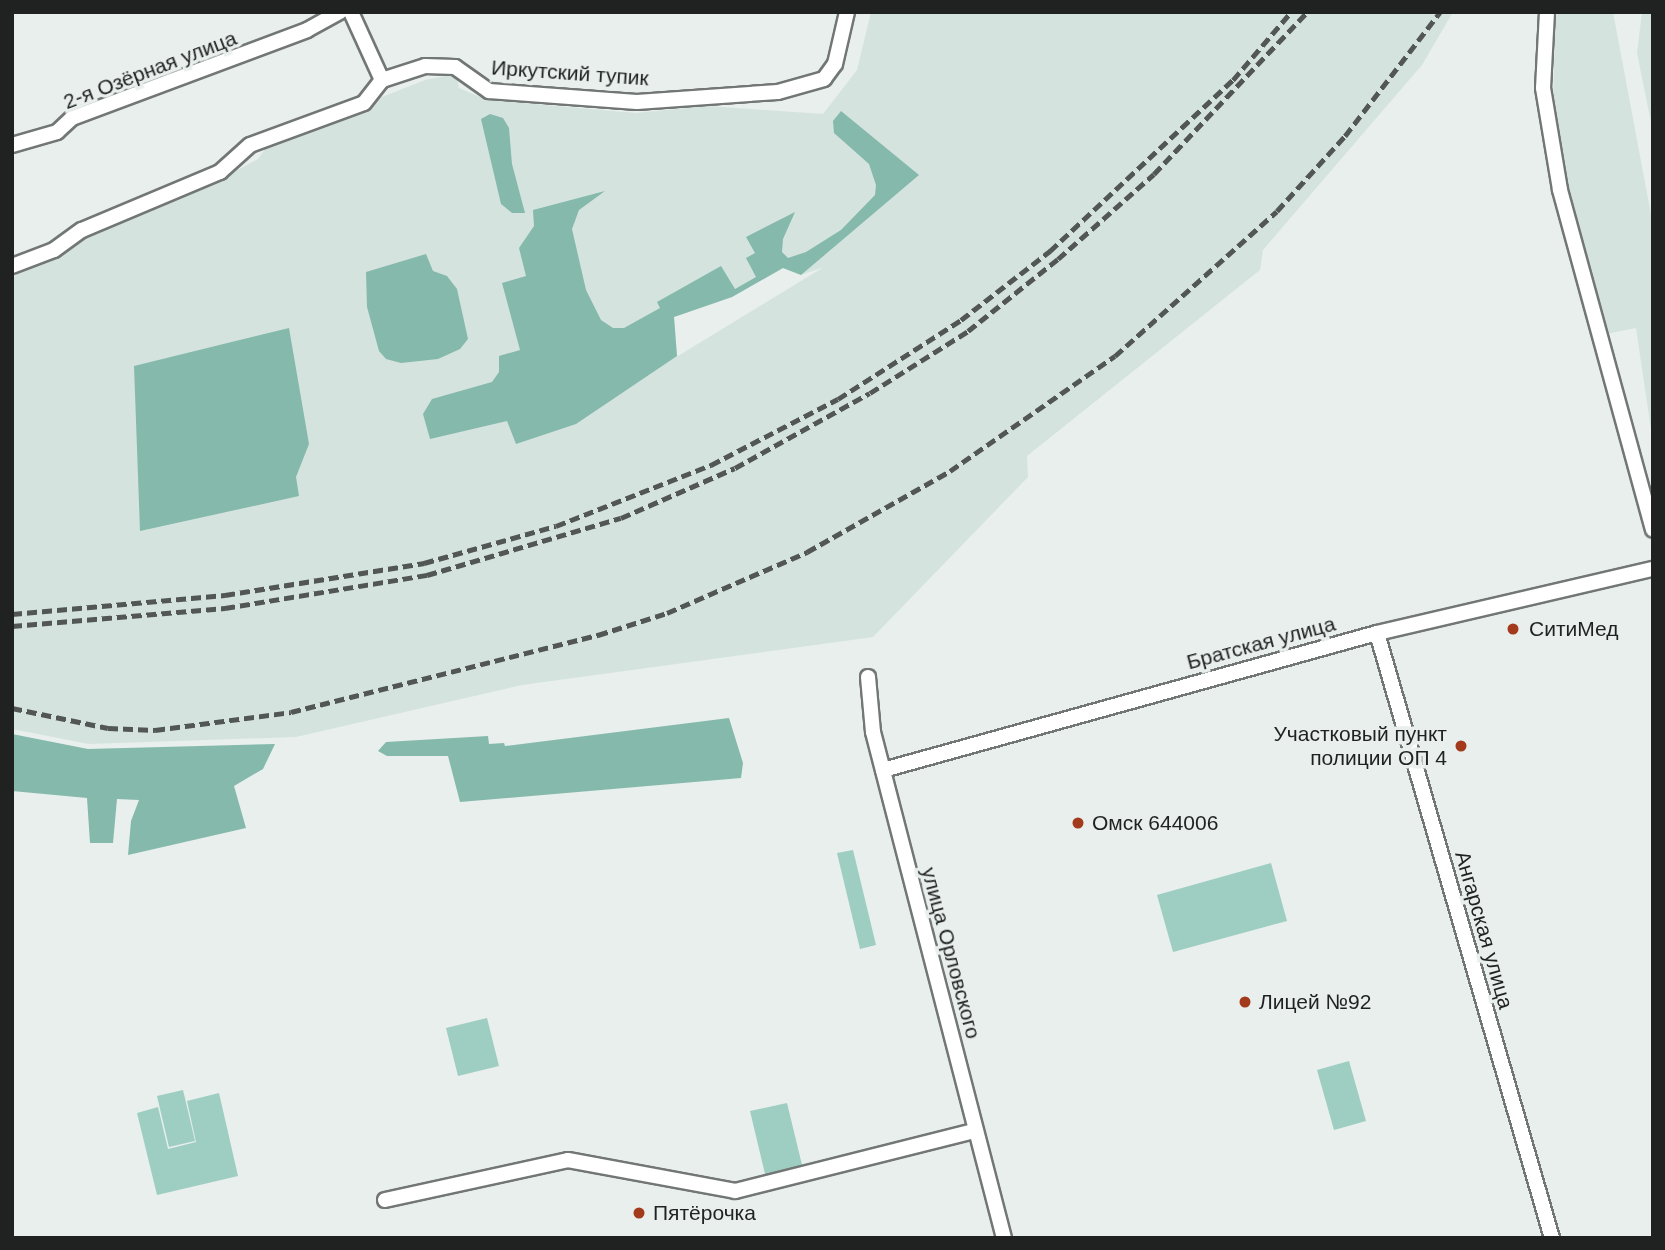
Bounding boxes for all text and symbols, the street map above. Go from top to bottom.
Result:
street label: 2-я Озёрная улица [60,25,240,115]
street label: Иркутский тупик [490,55,650,91]
street label: Братская улица [1184,611,1338,675]
place label: СитиМед [1529,616,1618,642]
marker: СитиМед [1503,619,1523,639]
place label: Участковый пункт полиции ОП 4 [1273,721,1447,771]
marker: Участковый пункт полиции ОП 4 [1453,738,1469,754]
place label: Омск 644006 [1092,810,1218,836]
marker: Омск 644006 [1070,815,1086,831]
street label: Ангарская улица [1449,848,1519,1012]
street label: улица Орловского [916,865,986,1041]
place label: Лицей №92 [1259,989,1371,1015]
marker: Лицей №92 [1237,994,1253,1010]
place label: Пятёрочка [653,1200,756,1226]
marker: Пятёрочка [631,1205,647,1221]

